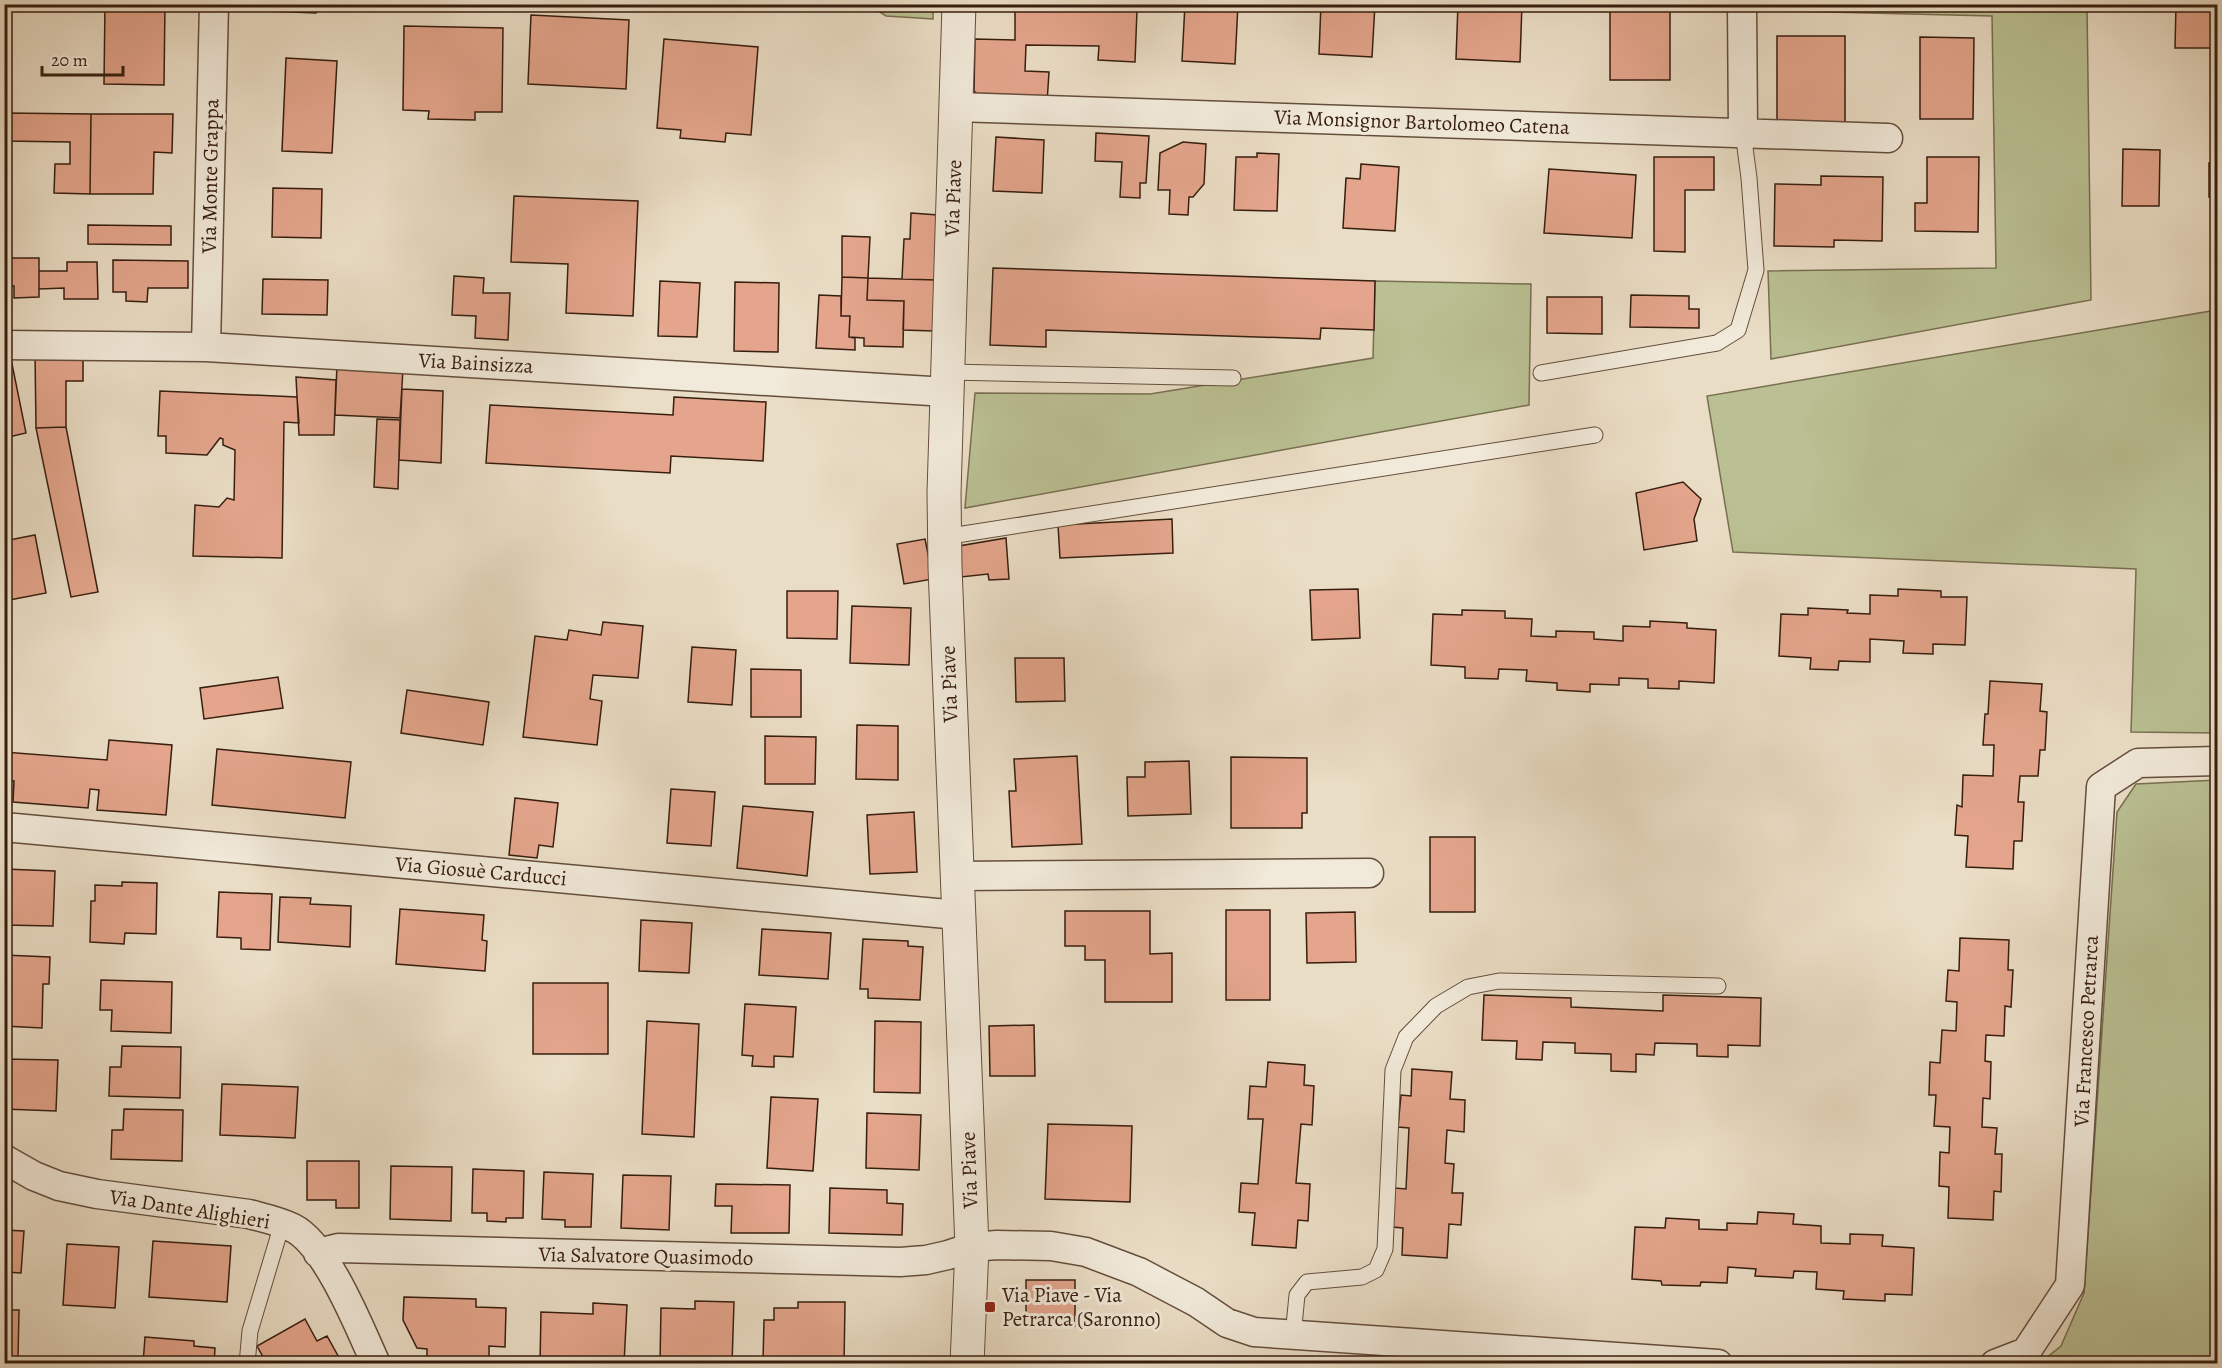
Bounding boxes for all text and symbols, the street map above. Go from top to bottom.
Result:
scale bar [42,39,123,77]
text: 20 m [51,48,88,72]
street label: Via Monte Grappa [195,98,225,255]
street label: Via Monsignor Bartolomeo Catena [1273,103,1570,141]
street label: Via Piave [938,159,968,238]
street label: Via Bainsizza [417,346,534,380]
street label: Via Piave [934,645,964,724]
street label: Via Giosuè Carducci [393,849,568,892]
street label: Via Francesco Petrarca [2067,934,2105,1129]
street label: Via Piave [954,1131,984,1210]
street label: Via Dante Alighieri [107,1182,272,1236]
street label: Via Salvatore Quasimodo [537,1240,754,1272]
place label: Via Piave - Via Petrarca (Saronno) [1001,1281,1161,1333]
marker: Via Piave - Via Petrarca (Saronno) [983,1300,997,1314]

